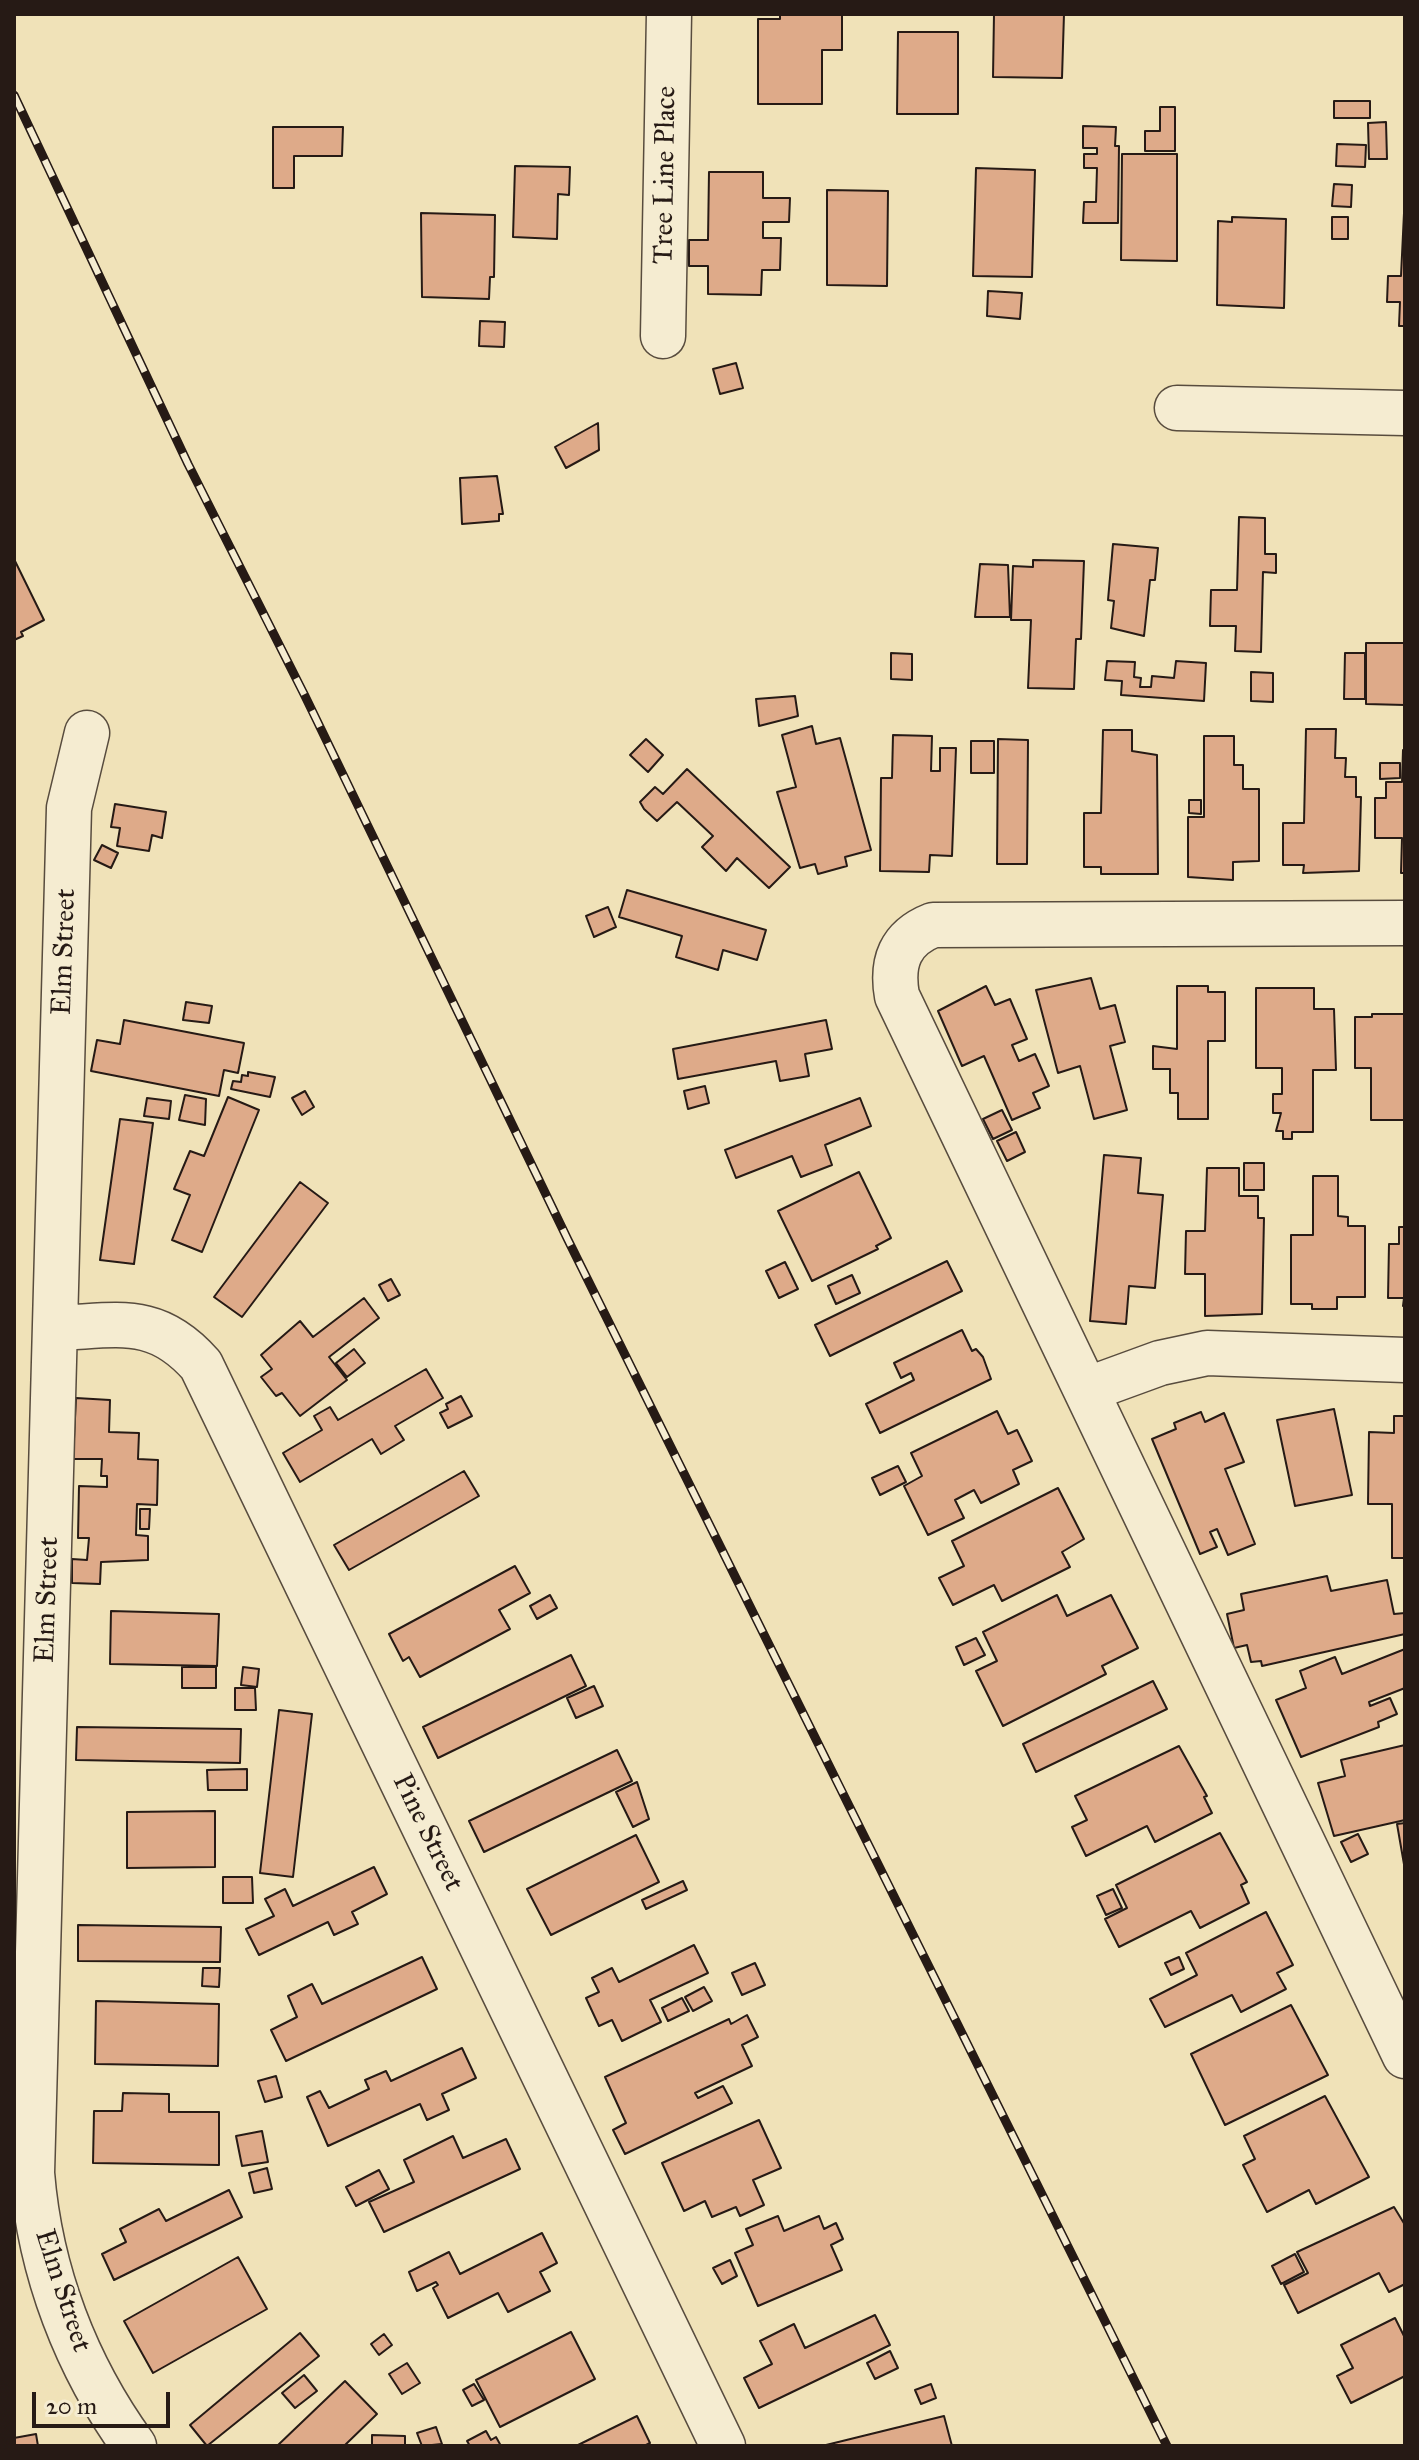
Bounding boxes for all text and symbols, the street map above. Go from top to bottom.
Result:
street label: Tree Line Place [648,86,684,264]
street label: Elm Street [46,888,84,1016]
street label: Elm Street [29,1536,67,1664]
street label: Pine Street [384,1769,470,1897]
street label: Elm Street [26,2226,98,2356]
scale bar [36,2376,174,2426]
text: 20 m [46,2391,97,2421]

